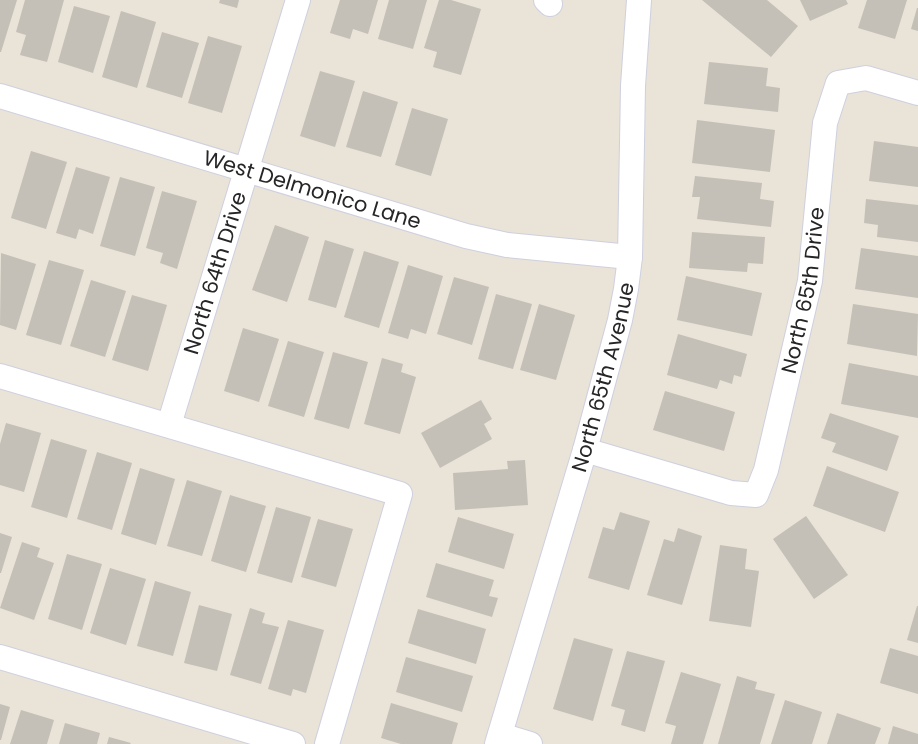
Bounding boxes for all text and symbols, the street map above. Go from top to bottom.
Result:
street label: West Delmonico Lane [200,143,425,236]
street label: North 64th Drive [176,188,253,358]
street label: North 65th Drive [774,206,831,376]
street label: North 65th Avenue [564,280,641,475]

